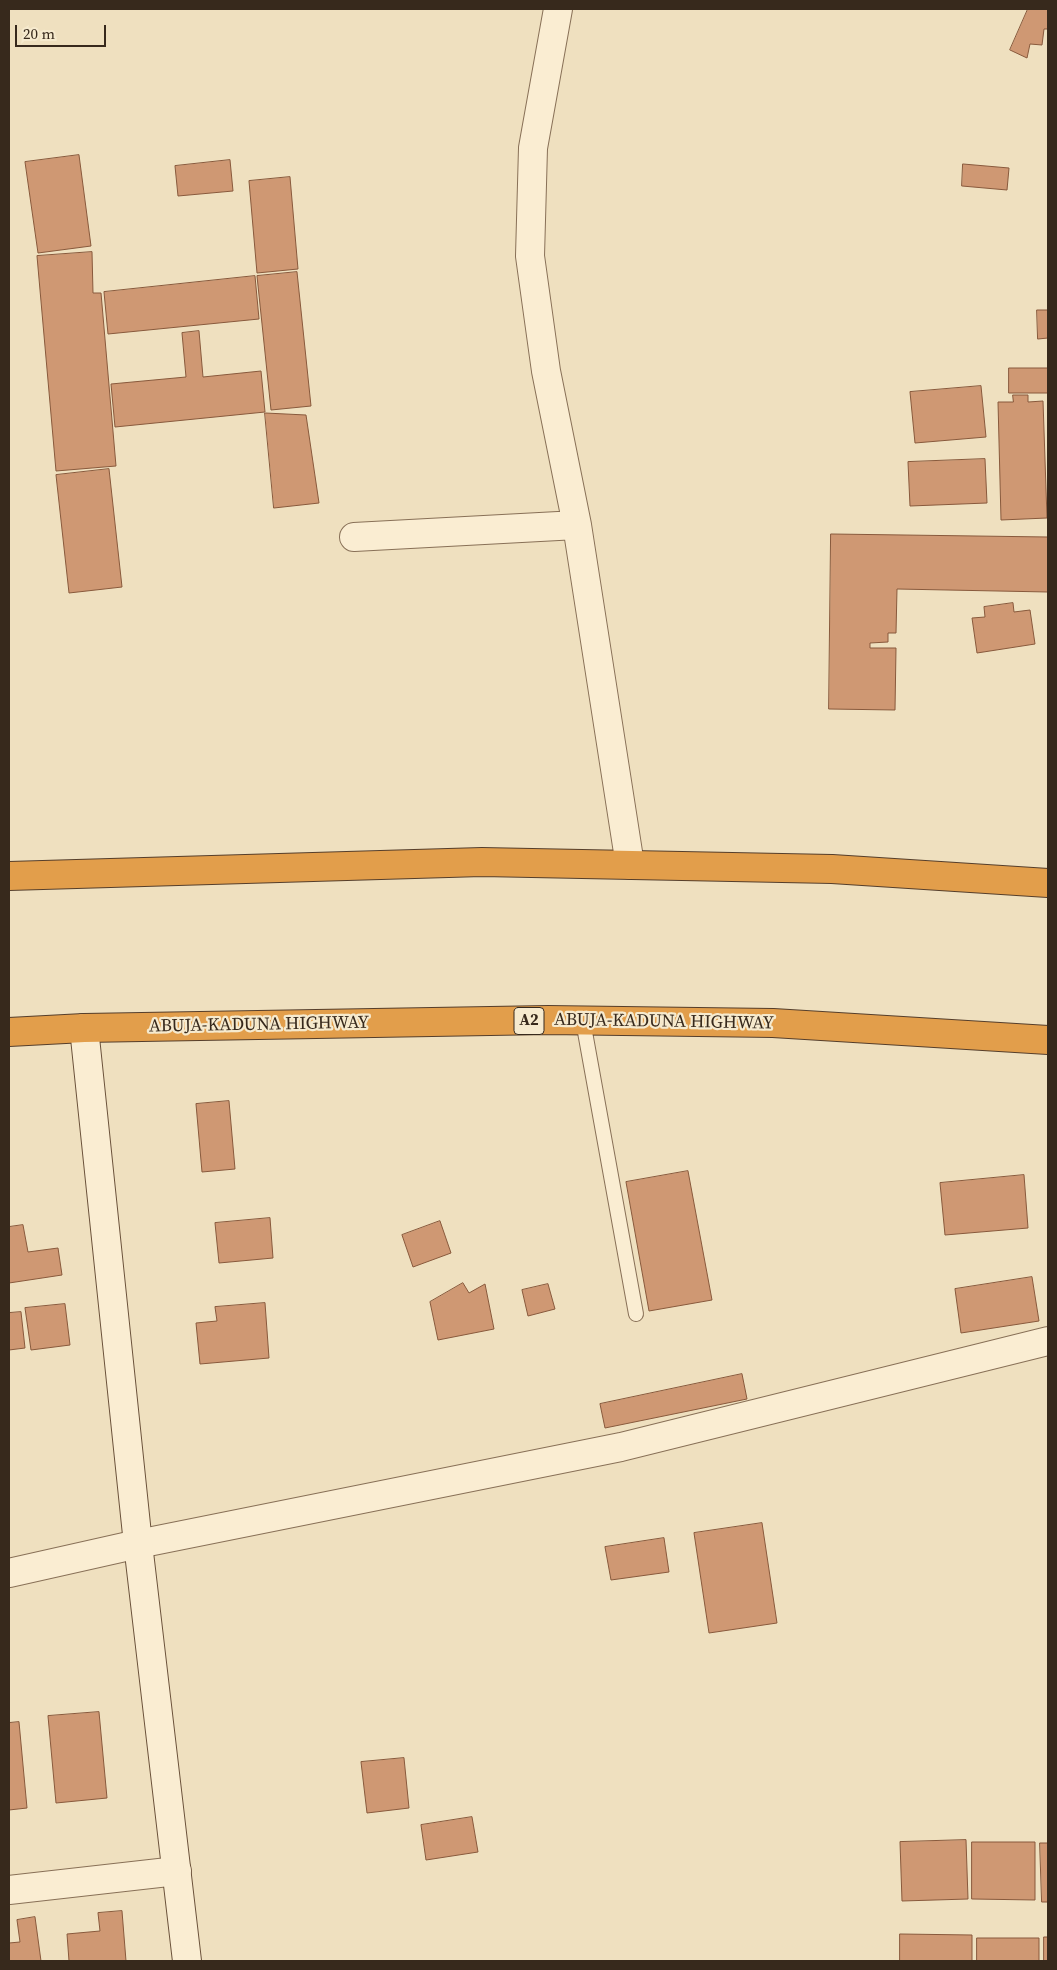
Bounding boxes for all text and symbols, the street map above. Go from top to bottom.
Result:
scale bar [18,15,109,47]
text: 20 m [23,23,55,44]
road number: A2 [514,1008,544,1034]
street label: ABUJA-KADUNA HIGHWAY [554,1009,774,1035]
street label: ABUJA-KADUNA HIGHWAY [149,1012,369,1038]

